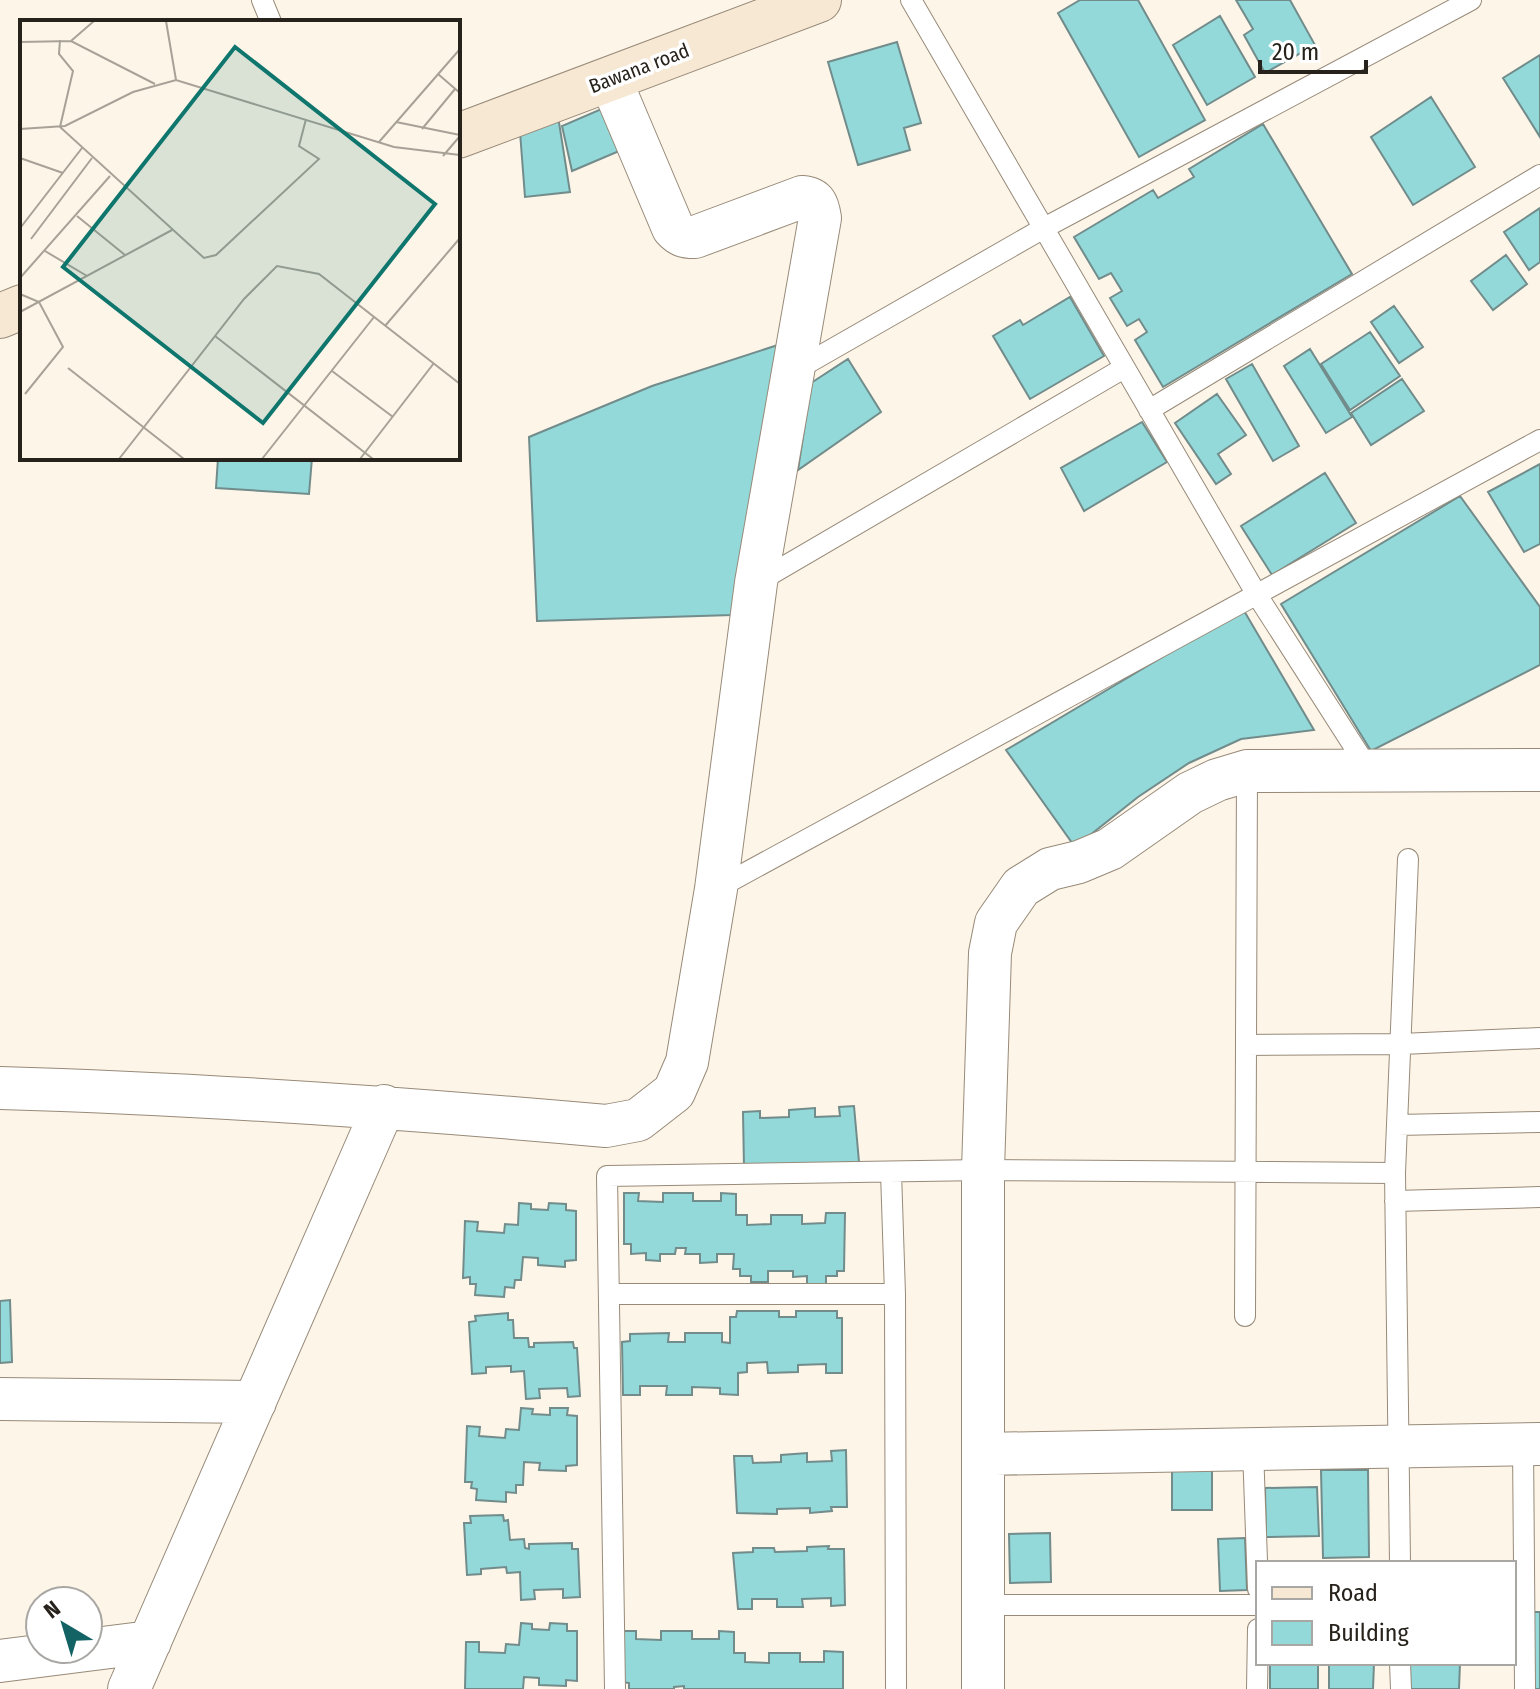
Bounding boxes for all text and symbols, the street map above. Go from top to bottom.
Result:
inset map [20,20,460,460]
scale bar [1260,24,1366,74]
street label: Bawana road [585,38,693,98]
text: 20 m [1272,38,1319,66]
legend [1256,1561,1516,1665]
text: Road [1328,1579,1378,1607]
north arrow [24,1585,104,1665]
text: N [38,1595,66,1624]
text: Building [1328,1619,1410,1647]

